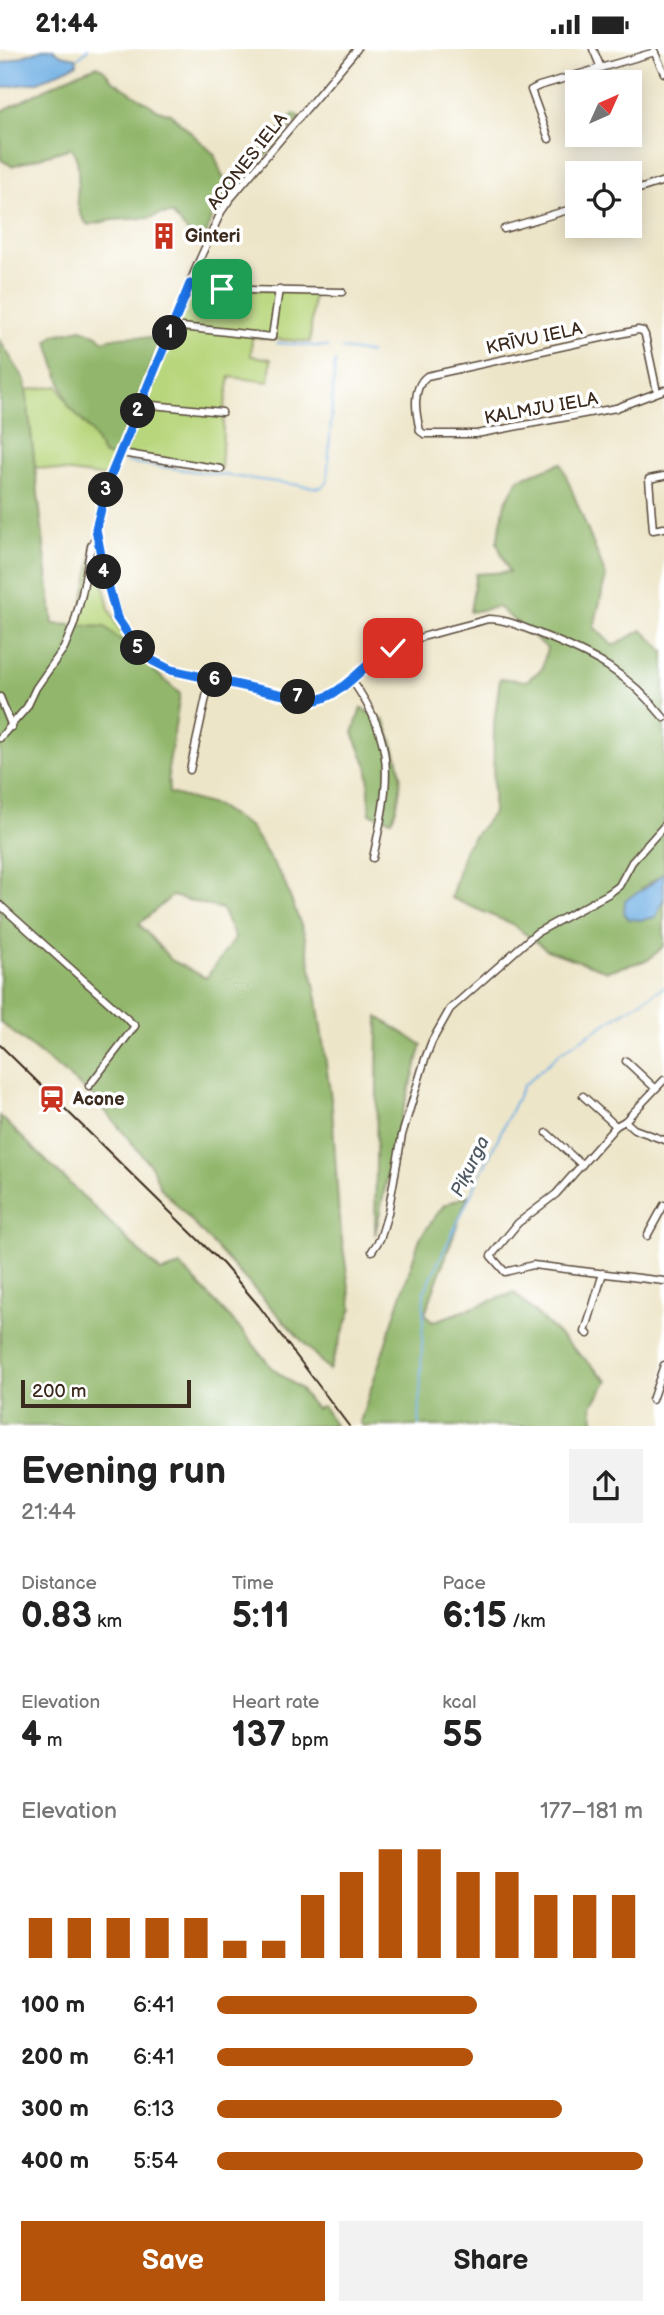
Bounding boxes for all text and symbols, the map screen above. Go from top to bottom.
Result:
text: 21:44 [35,9,98,40]
north arrow [565,70,642,147]
map controls [565,70,642,238]
street label: ACONES IELA [203,109,292,214]
button: locate [565,161,642,238]
building icon: Ginteri [149,221,179,251]
place label: Ginteri [185,226,240,247]
pin [192,259,252,319]
icon: arrive [203,270,241,308]
pin: 1 [152,315,188,351]
street label: KRĪVU IELA [484,317,584,359]
text: 1 [166,321,174,344]
street label: KALMJU IELA [483,388,600,429]
pin: 2 [120,393,156,429]
text: 2 [132,399,143,422]
pin: 3 [88,473,124,507]
text: 3 [100,478,111,501]
pin: 4 [86,554,122,589]
text: 4 [98,560,109,583]
pin [363,618,423,678]
icon: check [374,629,412,667]
pin: 5 [120,631,156,665]
text: 5 [132,636,143,659]
pin: 6 [198,663,232,697]
text: 6 [209,668,220,691]
pin: 7 [280,679,316,715]
text: 7 [292,685,303,708]
station icon: Acone [37,1084,67,1114]
place label: Acone [72,1089,125,1110]
water label: Piķurga [446,1133,495,1201]
scale bar [21,1377,191,1409]
text: 200 m [32,1380,86,1403]
text: Evening run [21,1449,226,1494]
button: share [569,1449,643,1523]
text: 21:44 [21,1498,76,1526]
text: Distance [21,1572,97,1595]
text: Time [232,1572,274,1595]
text: Pace [442,1572,486,1595]
text: 0.83 [21,1595,92,1638]
text: 5:11 [232,1595,290,1638]
text: 6:15 [442,1595,507,1638]
text: km [92,1610,122,1633]
text: /km [507,1610,546,1633]
text: Elevation [21,1691,100,1714]
text: Heart rate [232,1691,319,1714]
text: kcal [442,1691,476,1714]
text: 4 [21,1714,42,1757]
text: 137 [232,1714,286,1757]
text: 55 [442,1714,483,1757]
text: m [42,1729,62,1752]
text: bpm [286,1729,329,1752]
text: Elevation [21,1797,117,1825]
text: 177–181 m [540,1797,643,1825]
text: 100 m [21,1991,85,2019]
text: 6:41 [133,1991,175,2019]
text: 200 m [21,2043,89,2071]
text: 6:41 [133,2043,175,2071]
text: 300 m [21,2095,89,2123]
text: 6:13 [133,2095,175,2123]
text: 400 m [21,2147,89,2175]
text: 5:54 [133,2147,178,2175]
button: Save [21,2221,325,2301]
button: Share [339,2221,643,2301]

